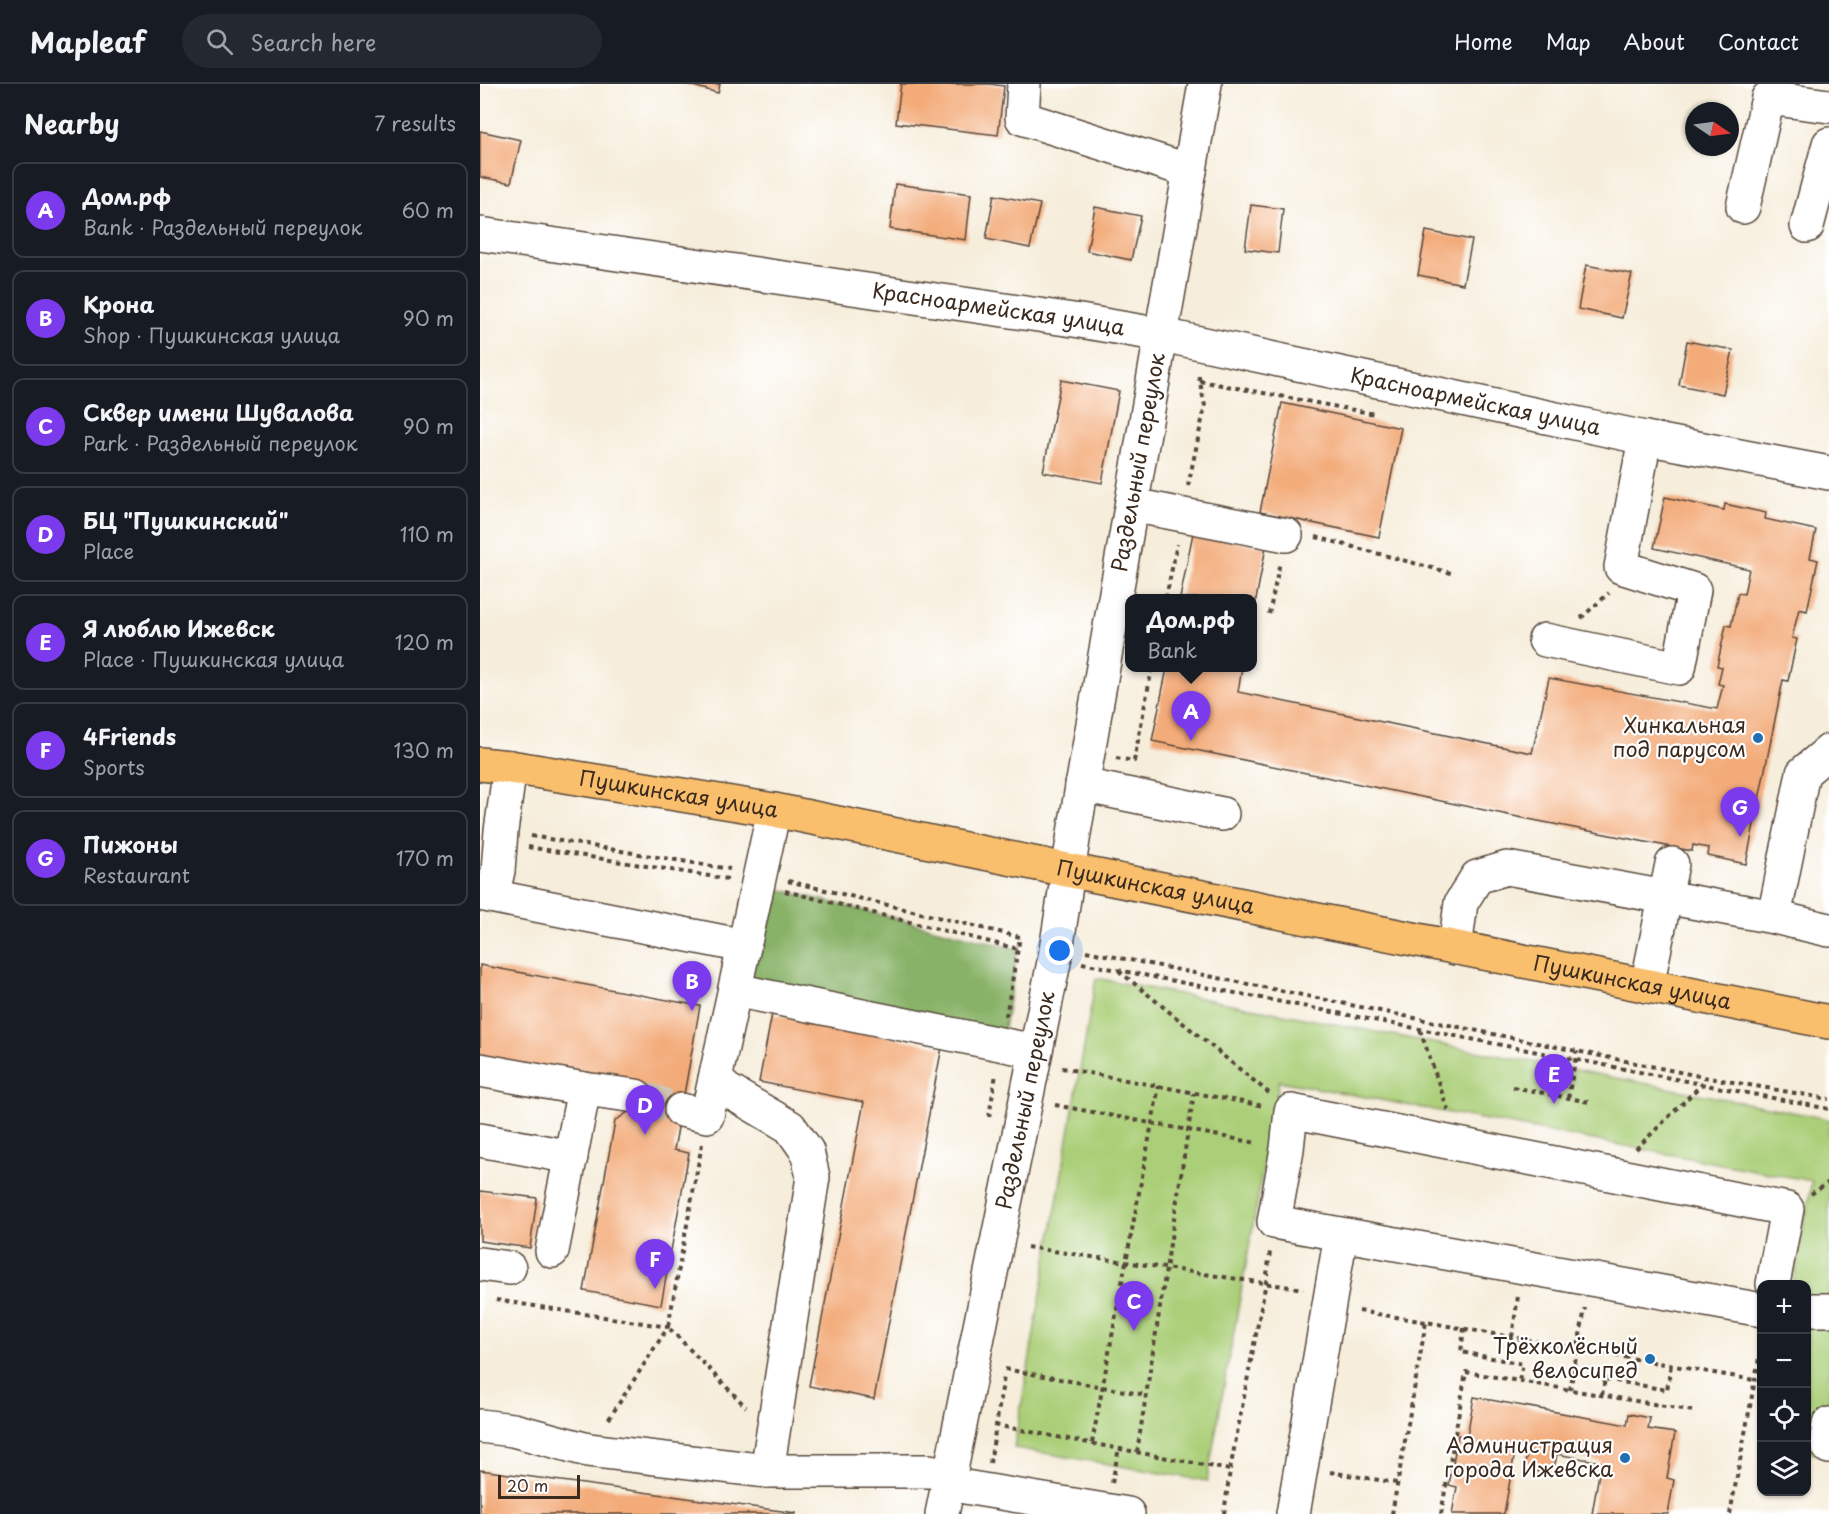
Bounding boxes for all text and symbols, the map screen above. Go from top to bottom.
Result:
search box [182,14,602,68]
text: Mapleaf [30,20,146,63]
icon: search [203,25,236,58]
text: Search here [251,25,376,58]
text: Home [1454,25,1513,57]
text: Map [1546,25,1591,57]
text: About [1624,25,1685,57]
text: Contact [1718,25,1799,57]
north arrow [1685,102,1739,156]
text: Nearby [24,104,119,143]
text: 7 results [374,108,456,138]
text: Дом.рф [83,179,171,212]
text: A [38,195,53,225]
text: 60 m [402,195,454,225]
text: Bank · Раздельный переулок [83,212,363,242]
street label: Красноармейская улица [870,273,1128,343]
text: Крона [83,287,154,320]
text: B [39,303,52,333]
text: 90 m [403,303,454,333]
text: Shop · Пушкинская улица [83,320,340,350]
street label: Раздельный переулок [1102,350,1172,574]
street label: Красноармейская улица [1348,358,1605,442]
text: Сквер имени Шувалова [83,395,354,428]
text: C [38,411,53,441]
text: 90 m [403,411,454,441]
text: Park · Раздельный переулок [83,428,358,458]
text: БЦ "Пушкинский" [83,503,289,536]
text: D [38,519,53,549]
text: 110 m [400,519,454,549]
text: Place [83,536,134,566]
popup [1125,594,1257,672]
text: Дом.рф [1147,602,1235,635]
text: Я люблю Ижевск [83,611,274,644]
text: E [39,627,52,657]
text: 120 m [395,627,454,657]
text: Bank [1147,635,1197,665]
text: Place · Пушкинская улица [83,644,344,674]
pin: A [1172,692,1210,741]
place label: Хинкальная под парусом [1613,708,1746,764]
text: 4Friends [83,719,176,752]
marker: Хинкальная под парусом [1751,731,1765,745]
text: F [40,735,51,765]
text: 130 m [394,735,454,765]
text: Sports [83,752,145,782]
street label: Пушкинская улица [577,761,782,825]
pin: G [1720,788,1760,837]
text: Пижоны [83,827,178,860]
text: G [37,843,54,873]
text: 170 m [396,843,454,873]
street label: Пушкинская улица [1054,850,1258,921]
text: Restaurant [83,860,190,890]
your location [1045,936,1074,965]
street label: Пушкинская улица [1531,945,1735,1016]
pin: B [672,962,712,1011]
street label: Раздельный переулок [986,988,1062,1212]
pin: E [1534,1054,1574,1104]
pin: D [626,1086,664,1135]
pin: F [636,1240,675,1289]
map controls [1757,1280,1811,1496]
button: + [1757,1280,1811,1334]
pin: C [1114,1282,1154,1331]
place label: Трёхколёсный велосипед [1493,1329,1638,1385]
button: − [1757,1334,1811,1388]
marker: Трёхколёсный велосипед [1643,1352,1657,1366]
button: locate [1757,1388,1811,1442]
place label: Администрация города Ижевска [1444,1428,1613,1484]
button: layers [1757,1442,1811,1496]
marker: Администрация города Ижевска [1618,1451,1632,1465]
scale bar [498,1472,580,1500]
text: 20 m [507,1473,548,1497]

